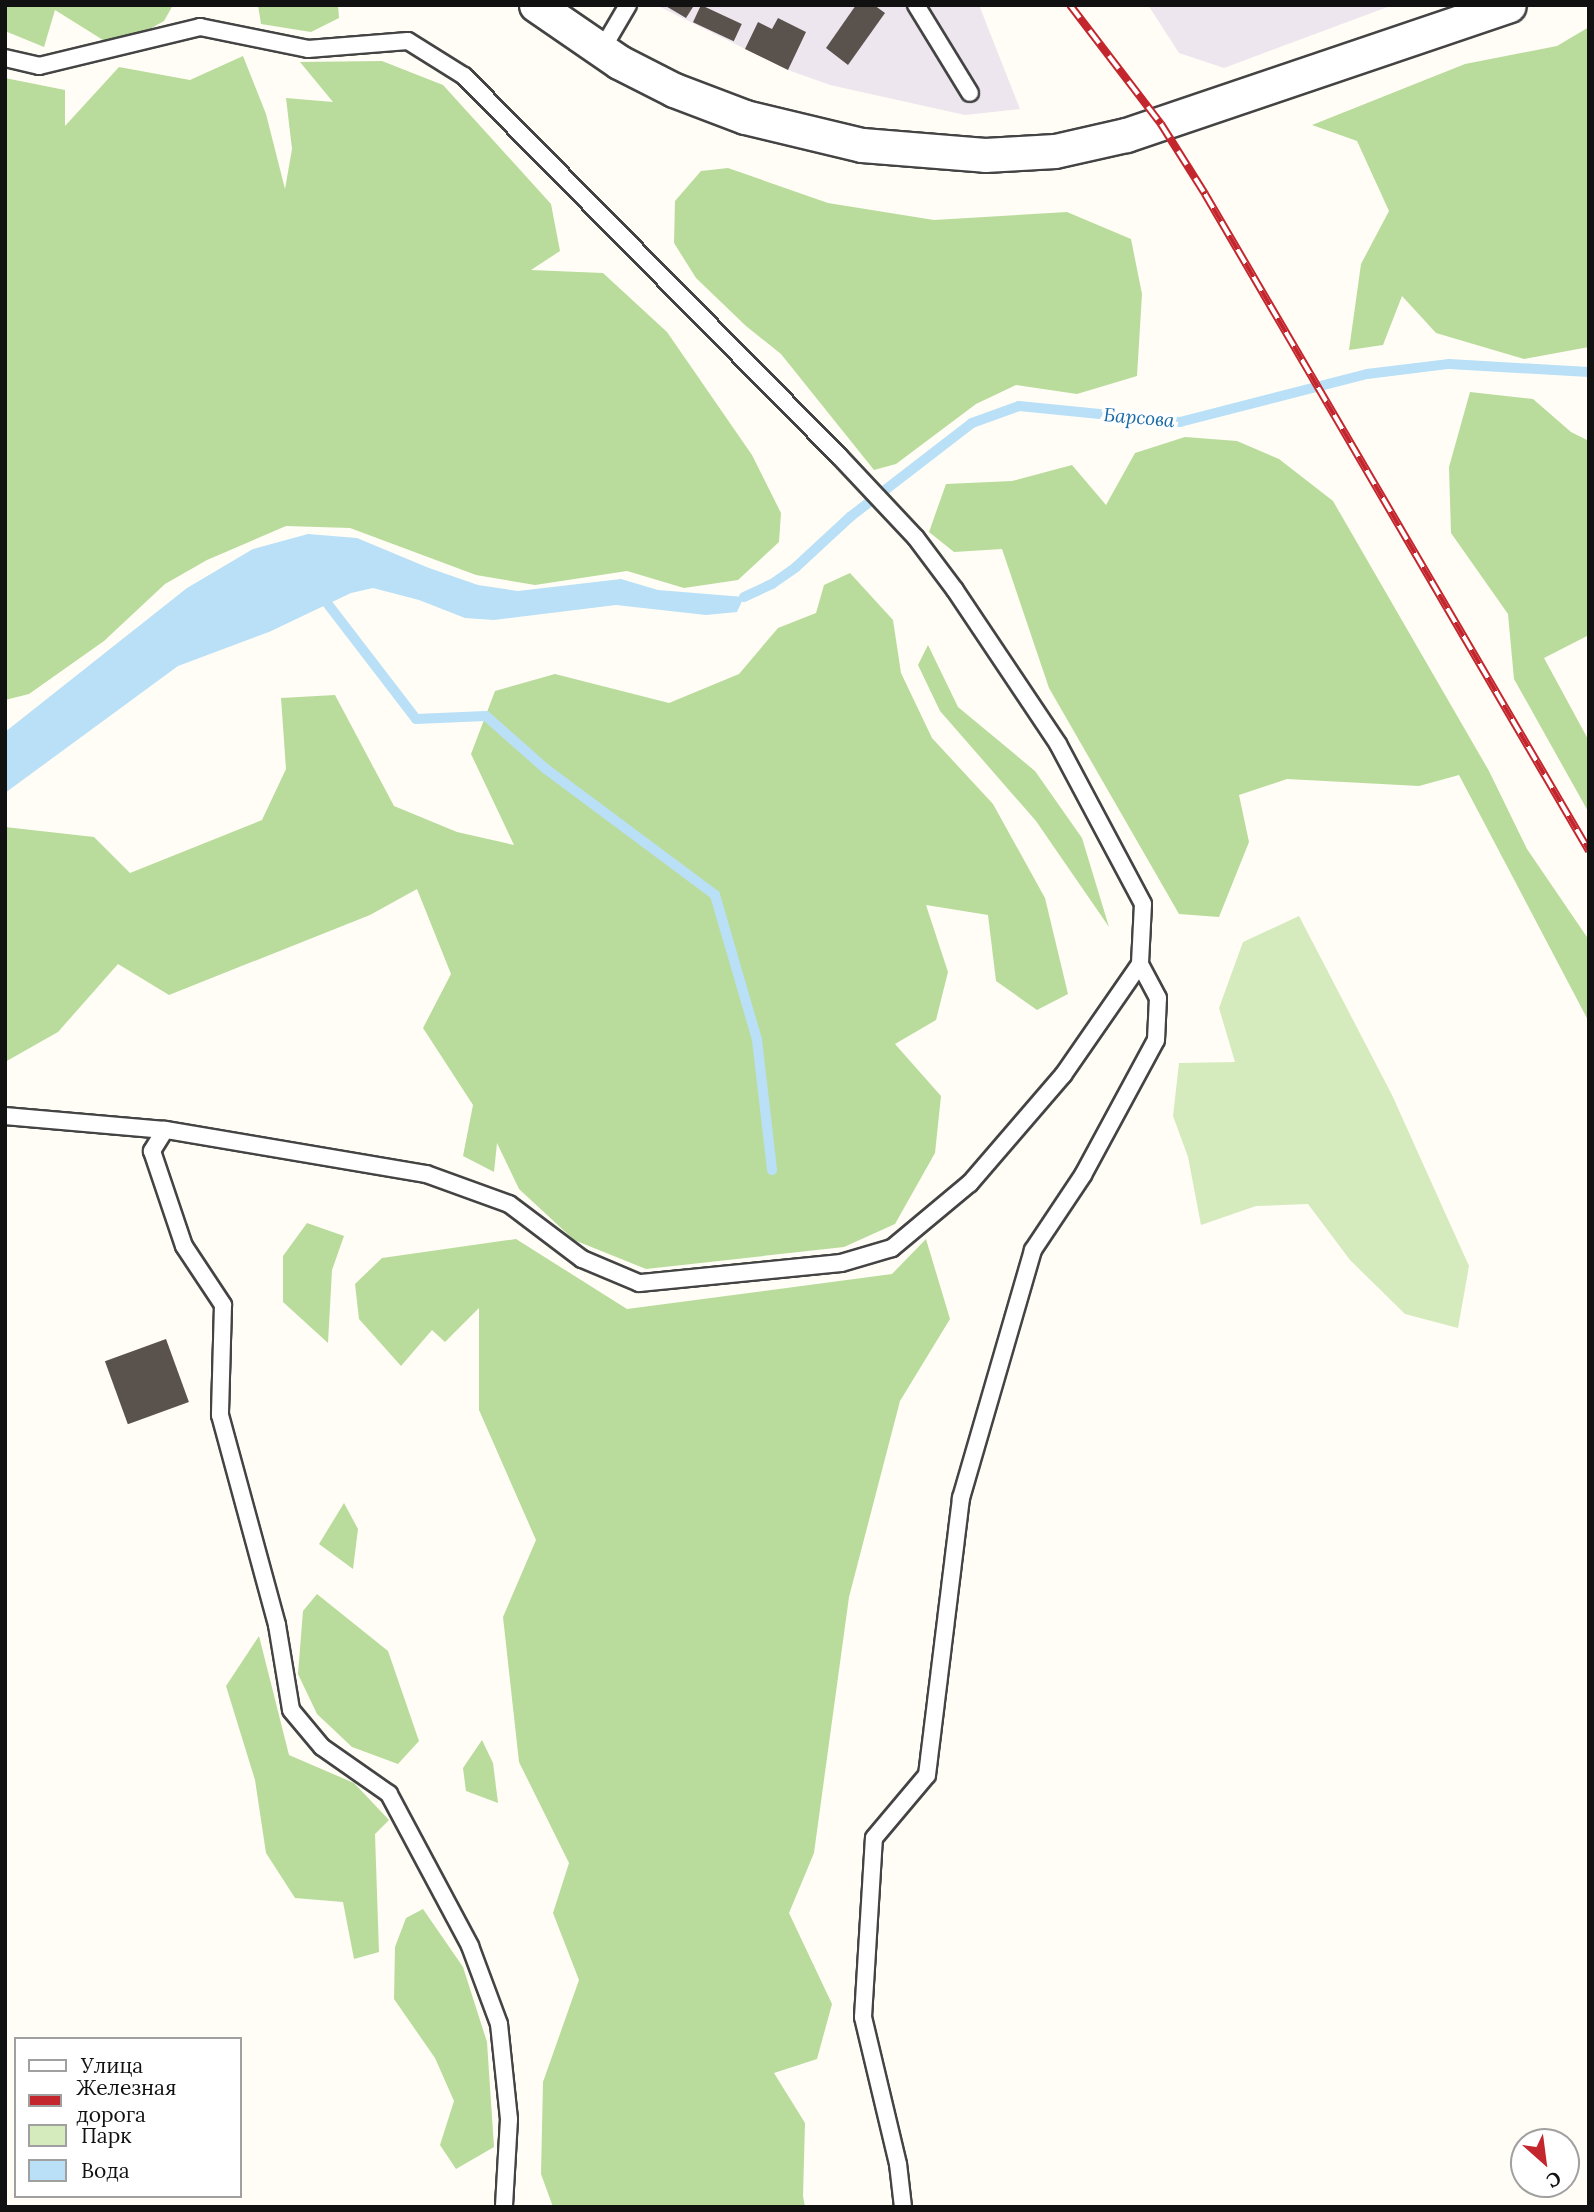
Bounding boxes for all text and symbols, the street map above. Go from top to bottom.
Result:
water label: Барсова [1103,404,1175,432]
legend [14,2037,242,2198]
text: Улица [81,2052,143,2079]
text: Железная дорога [76,2074,176,2128]
text: Парк [81,2122,131,2149]
north arrow [1510,2128,1580,2198]
text: Вода [81,2157,130,2184]
text: С [1543,2166,1565,2193]

